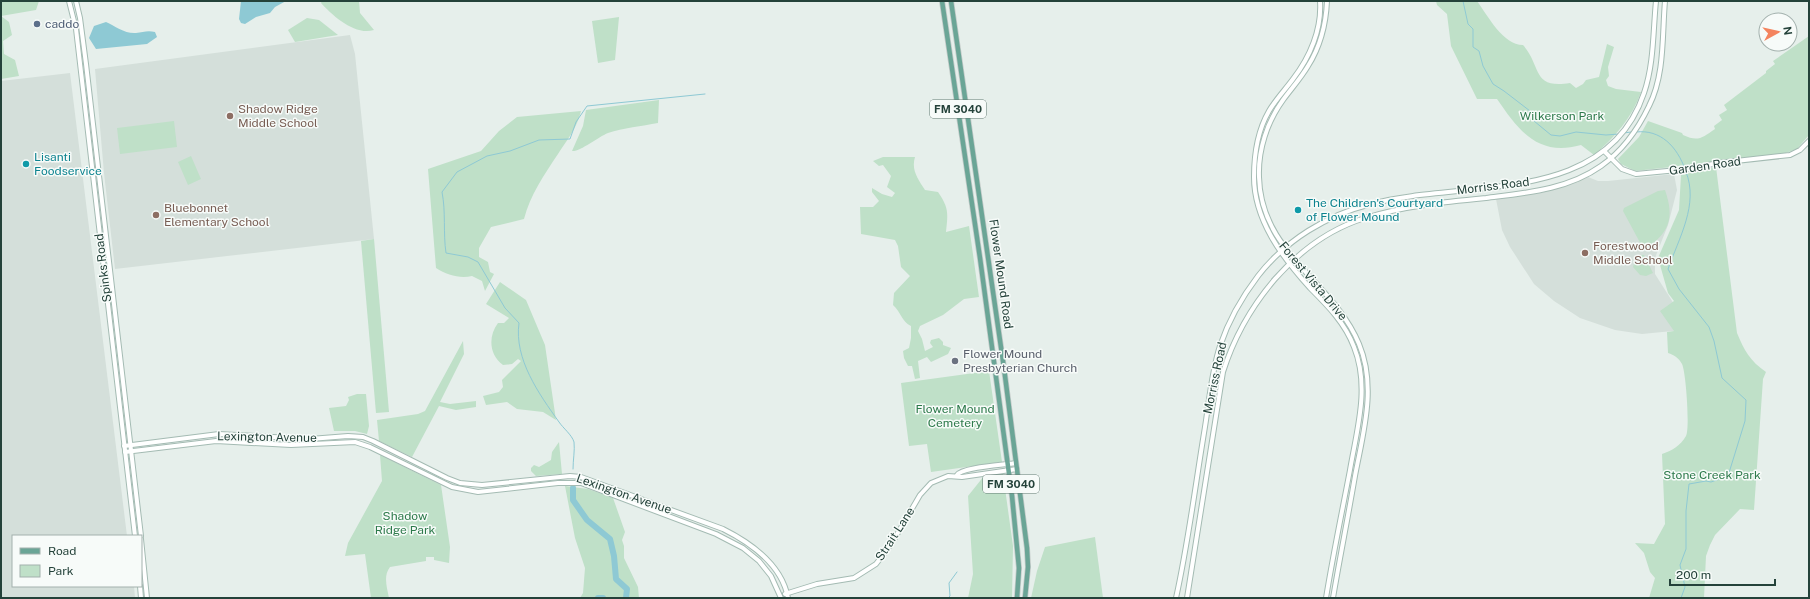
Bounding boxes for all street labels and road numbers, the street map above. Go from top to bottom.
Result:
road number: FM 3040 [930,100,986,118]
street label: Garden Road [1668,154,1742,178]
street label: Morriss Road [1456,175,1530,197]
street label: Flower Mound Road [986,218,1016,330]
street label: Spinks Road [92,233,114,303]
street label: Forest Vista Drive [1276,239,1350,323]
street label: Morriss Road [1201,341,1229,415]
street label: Lexington Avenue [217,429,317,445]
street label: Lexington Avenue [575,471,674,517]
road number: FM 3040 [983,475,1039,493]
street label: Strait Lane [872,504,918,563]

